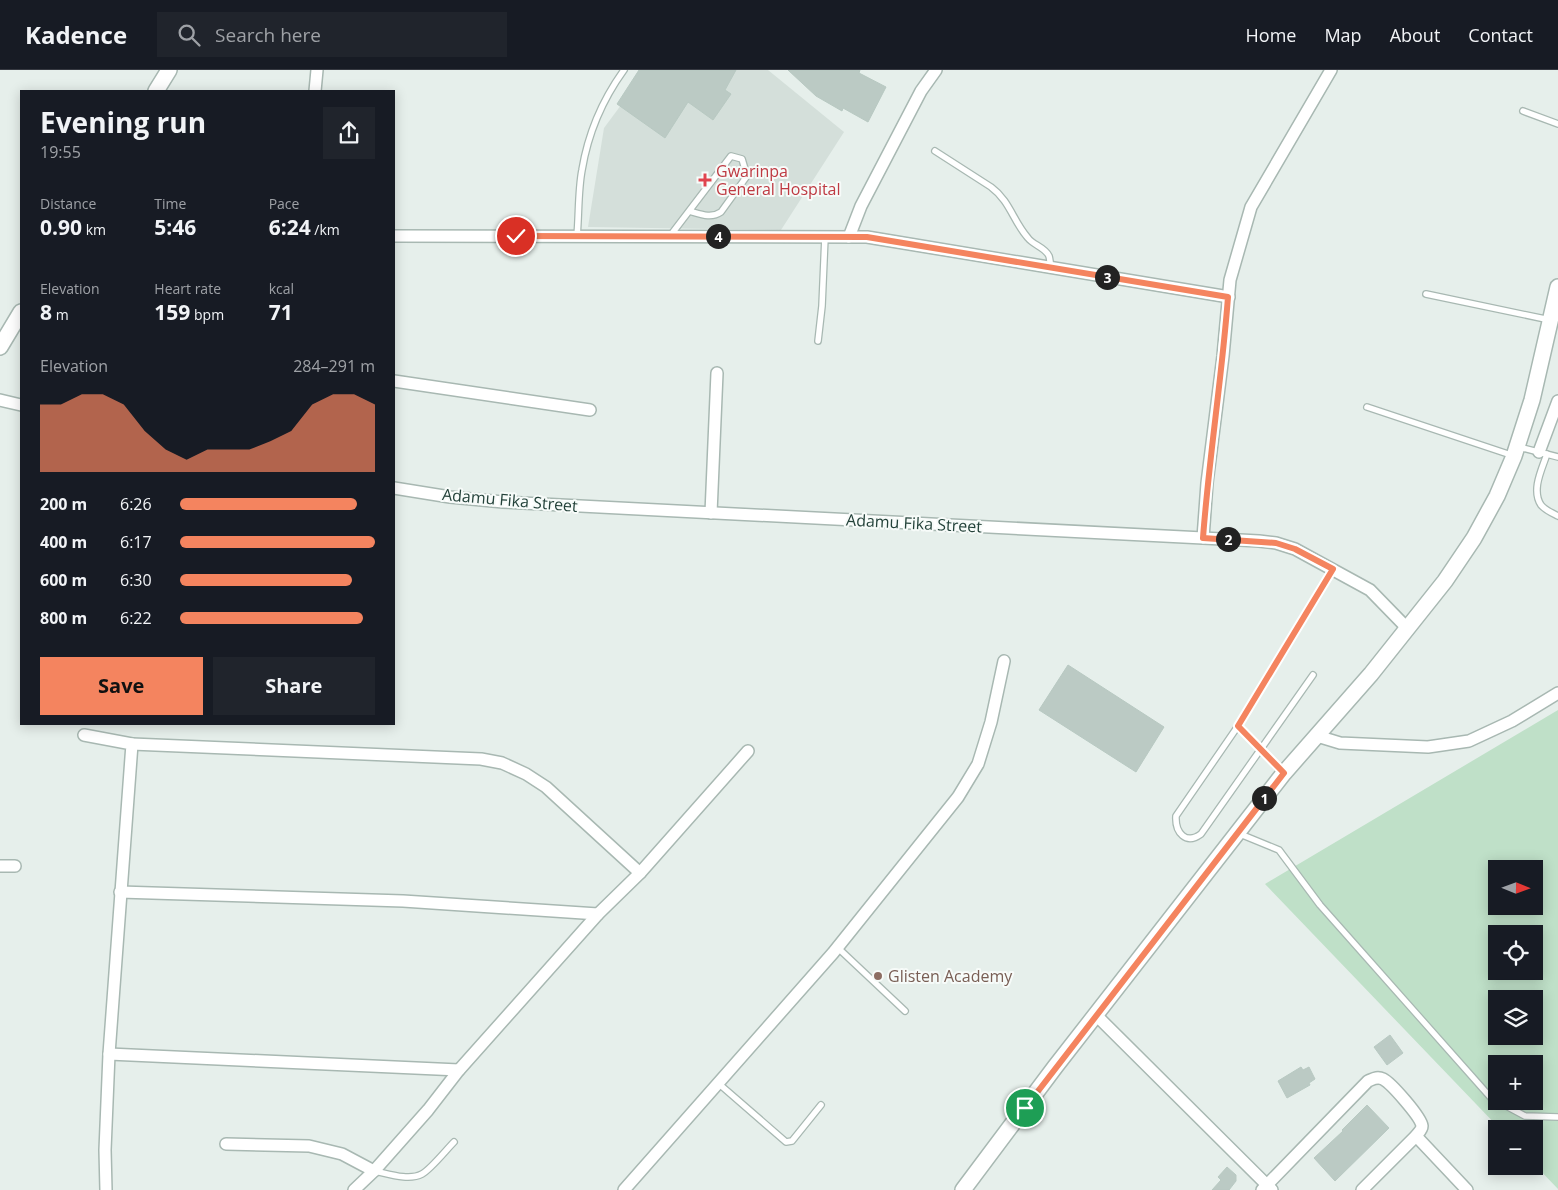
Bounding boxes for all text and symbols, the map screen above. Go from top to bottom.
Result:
search box [157,12,507,57]
text: Kadence [25,18,127,51]
icon: search [175,21,203,49]
text: Search here [215,22,321,48]
text: Home [1246,23,1296,47]
text: Map [1324,23,1362,47]
text: About [1390,23,1440,47]
text: Contact [1468,23,1533,47]
text: Evening run [40,103,206,141]
button: share [323,107,375,159]
text: 19:55 [40,141,81,163]
place label: Gwarinpa General Hospital [716,160,841,200]
marker: Gwarinpa General Hospital [698,173,712,187]
text: Distance [40,194,96,213]
text: Time [154,194,186,213]
text: Pace [269,194,299,213]
text: 0.90 [40,213,82,241]
text: 5:46 [154,213,196,241]
text: 6:24 [269,213,311,241]
pin [495,215,537,257]
text: km [82,220,106,239]
text: /km [311,220,340,239]
icon: check [502,222,530,250]
pin: 4 [706,224,730,248]
text: 4 [714,227,723,246]
pin: 3 [1094,264,1120,290]
text: 3 [1103,268,1112,287]
text: Elevation [40,279,99,298]
text: Heart rate [154,279,221,298]
text: kcal [269,279,294,298]
text: 8 [40,298,52,326]
text: 159 [154,298,190,326]
text: 71 [269,298,293,326]
text: m [52,305,69,324]
text: bpm [190,305,224,324]
text: Elevation [40,355,108,377]
text: 284–291 m [293,355,375,377]
street label: Adamu Fika Street [441,483,579,517]
text: 200 m [40,493,87,515]
text: 6:26 [120,493,152,515]
street label: Adamu Fika Street [846,508,983,538]
pin: 2 [1216,526,1240,552]
text: 2 [1224,530,1233,549]
text: 400 m [40,531,87,553]
text: 6:17 [120,531,152,553]
text: 600 m [40,569,87,591]
text: 6:30 [120,569,152,591]
text: 800 m [40,607,87,629]
text: 6:22 [120,607,152,629]
button: Save [40,657,203,715]
button: Share [213,657,375,715]
pin: 1 [1252,786,1276,810]
text: 1 [1260,789,1269,808]
north arrow [1488,860,1542,915]
map controls [1488,860,1543,1175]
button: locate [1488,925,1543,980]
place label: Glisten Academy [888,965,1013,987]
marker: Glisten Academy [872,970,884,982]
button: layers [1488,990,1543,1045]
button: + [1488,1055,1543,1110]
pin [1004,1087,1046,1129]
icon: arrive [1011,1094,1039,1122]
button: − [1488,1120,1543,1175]

